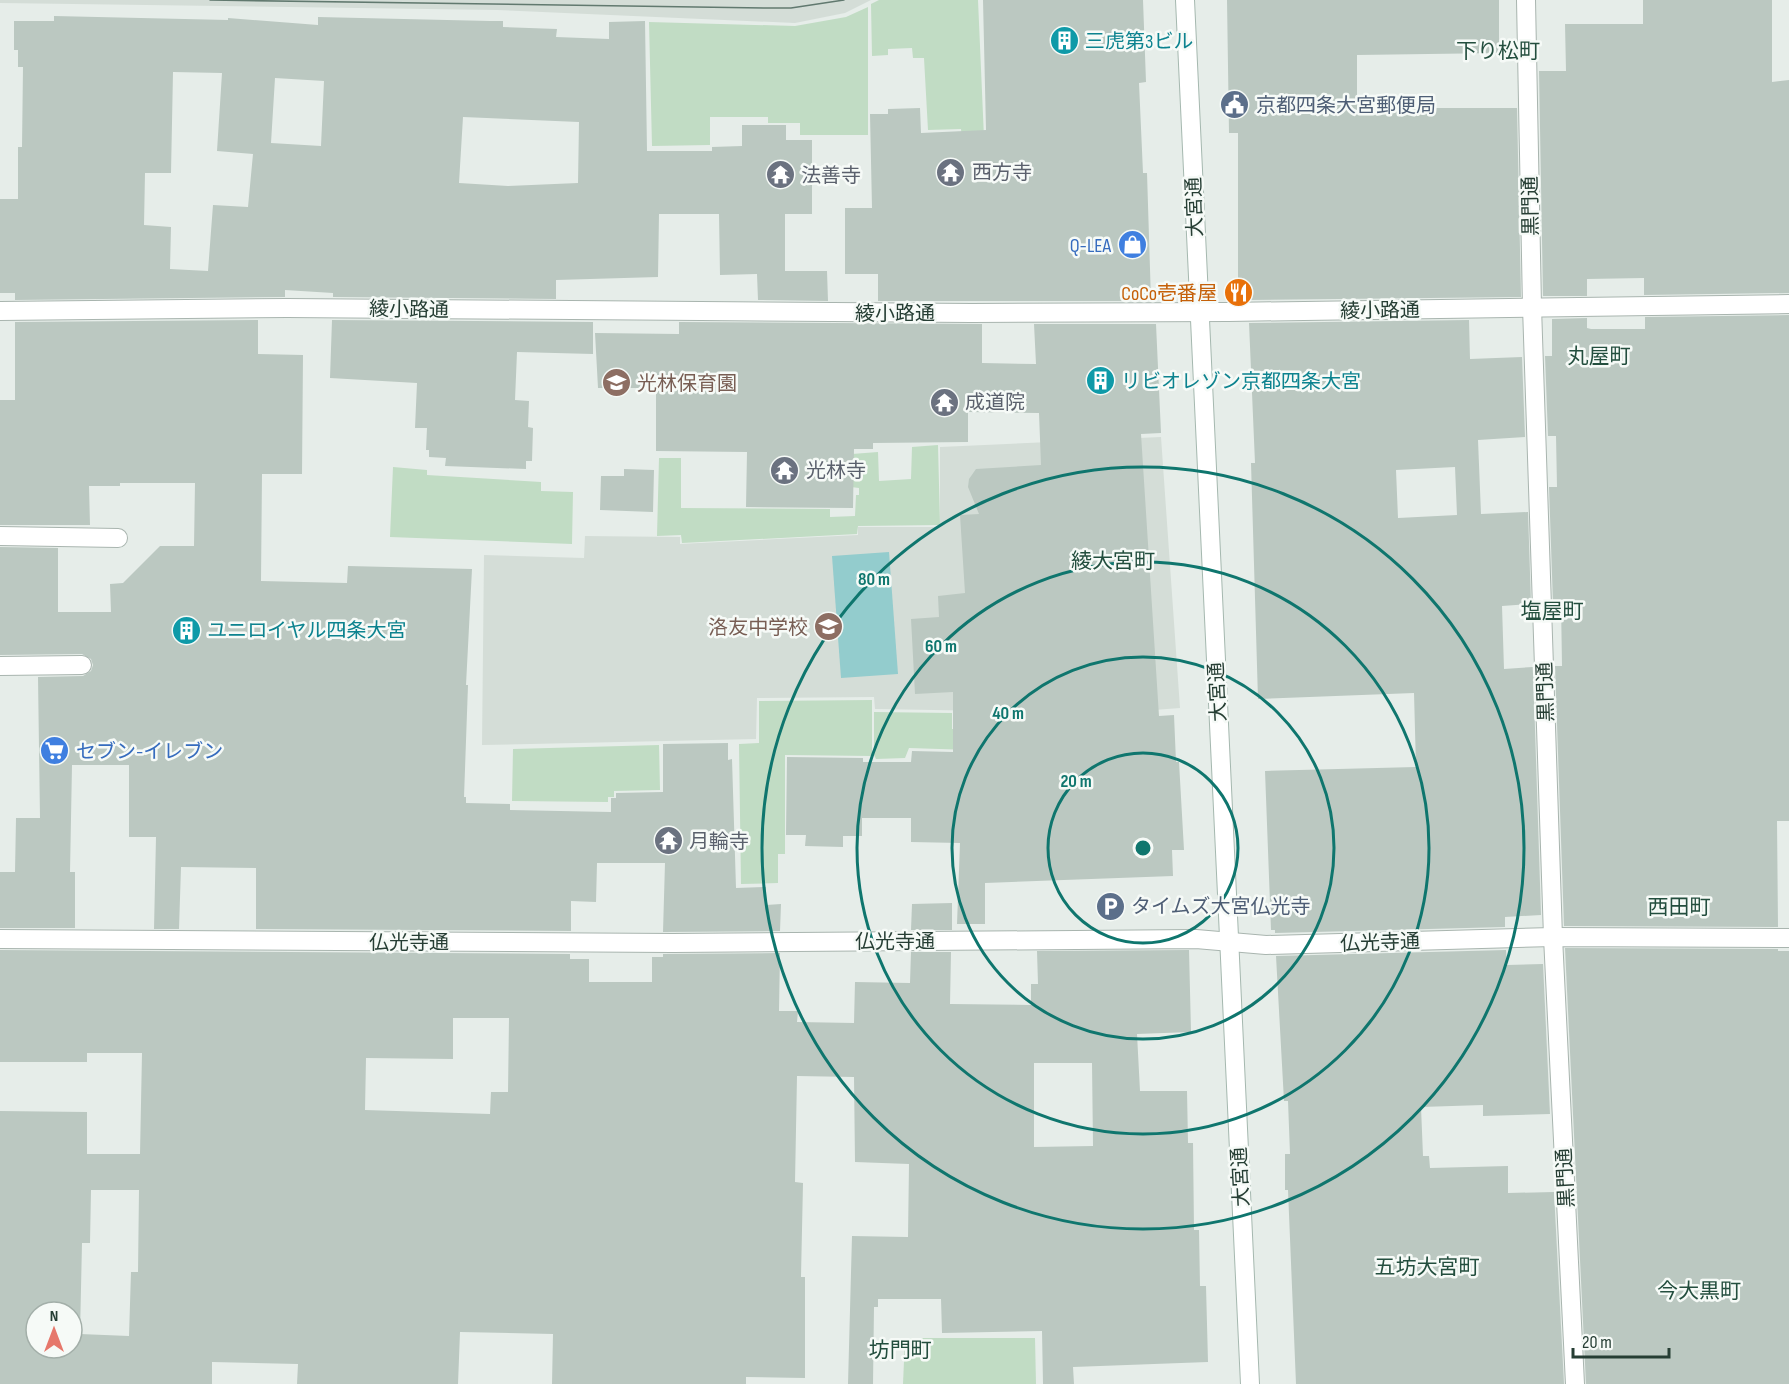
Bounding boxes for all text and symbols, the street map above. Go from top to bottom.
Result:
building icon: 三虎第3ビル [1048,25,1080,57]
place label: 三虎第3ビル [1085,30,1193,54]
district label: 下り松町 [1456,39,1540,64]
public building icon: 京都四条大宮郵便局 [1219,89,1251,121]
place label: 京都四条大宮郵便局 [1256,94,1436,118]
temple icon: 西方寺 [935,156,967,188]
temple icon: 法善寺 [764,159,796,191]
place label: 西方寺 [972,161,1032,185]
place label: 法善寺 [801,164,861,188]
street label: 黒門通 [1518,176,1544,236]
street label: 大宮通 [1182,177,1208,237]
shop icon: Q-LEA [1116,229,1148,261]
place label: Q-LEA [1070,234,1111,258]
restaurant icon: CoCo壱番屋 [1222,277,1254,309]
place label: CoCo壱番屋 [1121,282,1217,306]
street label: 綾小路通 [369,297,449,323]
street label: 綾小路通 [1340,298,1420,324]
street label: 綾小路通 [855,302,935,326]
district label: 丸屋町 [1568,344,1631,369]
building icon: リビオレゾン京都四条大宮 [1084,365,1116,397]
school or university icon: 光林保育園 [600,367,632,399]
place label: リビオレゾン京都四条大宮 [1121,370,1361,394]
place label: 光林保育園 [637,372,737,396]
temple icon: 成道院 [928,386,960,418]
place label: 成道院 [965,391,1025,415]
temple icon: 光林寺 [769,454,801,486]
place label: 光林寺 [806,459,866,483]
district label: 綾大宮町 [1071,549,1155,574]
text: 80 m [858,569,890,590]
district label: 塩屋町 [1521,599,1584,624]
school or university icon: 洛友中学校 [813,611,845,643]
building icon: ユニロイヤル四条大宮 [170,614,202,646]
place label: 洛友中学校 [708,616,808,640]
place label: ユニロイヤル四条大宮 [207,619,406,643]
text: 60 m [925,636,957,657]
street label: 大宮通 [1204,661,1232,723]
street label: 黒門通 [1533,662,1559,722]
text: 40 m [992,703,1024,724]
supermarket icon: セブン-イレブン [39,735,71,767]
place label: セブン-イレブン [76,740,223,764]
text: 20 m [1060,771,1092,792]
temple icon: 月輪寺 [652,825,684,857]
place label: 月輪寺 [689,830,749,854]
centre of rings [1133,838,1153,858]
parking icon: タイムズ大宮仏光寺 [1094,890,1126,922]
place label: タイムズ大宮仏光寺 [1131,895,1311,919]
district label: 西田町 [1648,895,1711,920]
street label: 仏光寺通 [855,930,935,954]
street label: 仏光寺通 [1340,930,1420,956]
street label: 仏光寺通 [369,931,449,955]
street label: 大宮通 [1227,1146,1255,1208]
street label: 黒門通 [1552,1147,1580,1209]
district label: 五坊大宮町 [1375,1255,1480,1280]
district label: 今大黒町 [1657,1279,1741,1304]
north arrow [24,1300,84,1360]
text: N [50,1307,58,1326]
scale bar [1573,1321,1669,1359]
text: 20 m [1582,1332,1612,1353]
district label: 坊門町 [869,1338,932,1363]

